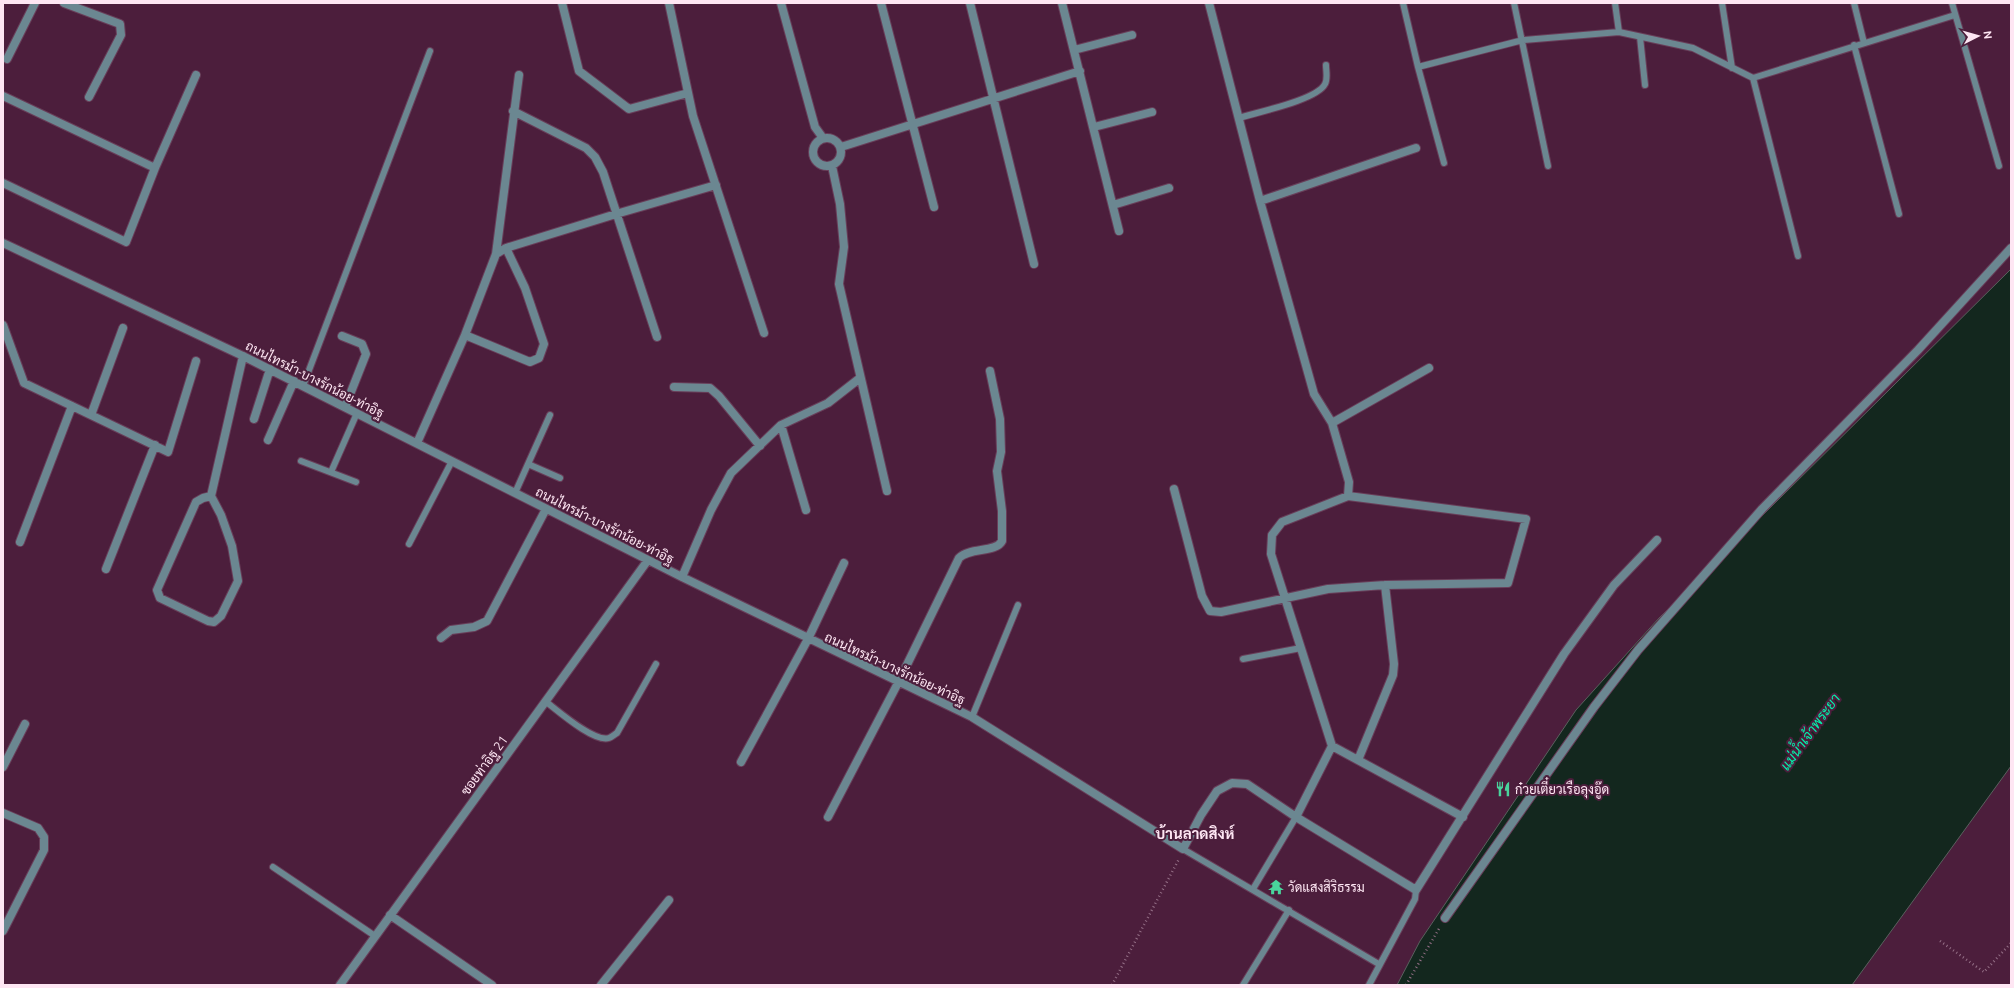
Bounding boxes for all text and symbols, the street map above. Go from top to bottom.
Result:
north arrow [1958,16,1998,56]
text: N [1982,30,1994,40]
street label: ถนนไทรม้า-บางรักน้อย-ท่าอิฐ [243,336,387,422]
street label: ถนนไทรม้า-บางรักน้อย-ท่าอิฐ [533,482,677,568]
street label: ถนนไทรม้า-บางรักน้อย-ท่าอิฐ [822,628,968,708]
water label: แม่น้ำเจ้าพระยา [1774,688,1843,773]
street label: ซอยท่าอิฐ 21 [457,732,512,799]
place label: ก๋วยเตี๋ยวเรือลุงอู๊ด [1515,777,1609,799]
restaurant icon: ก๋วยเตี๋ยวเรือลุงอู๊ด [1494,780,1512,798]
district label: บ้านลาดสิงห์ [1156,824,1235,842]
temple icon: วัดแสงสิริธรรม [1267,878,1285,896]
place label: วัดแสงสิริธรรม [1288,879,1365,894]

